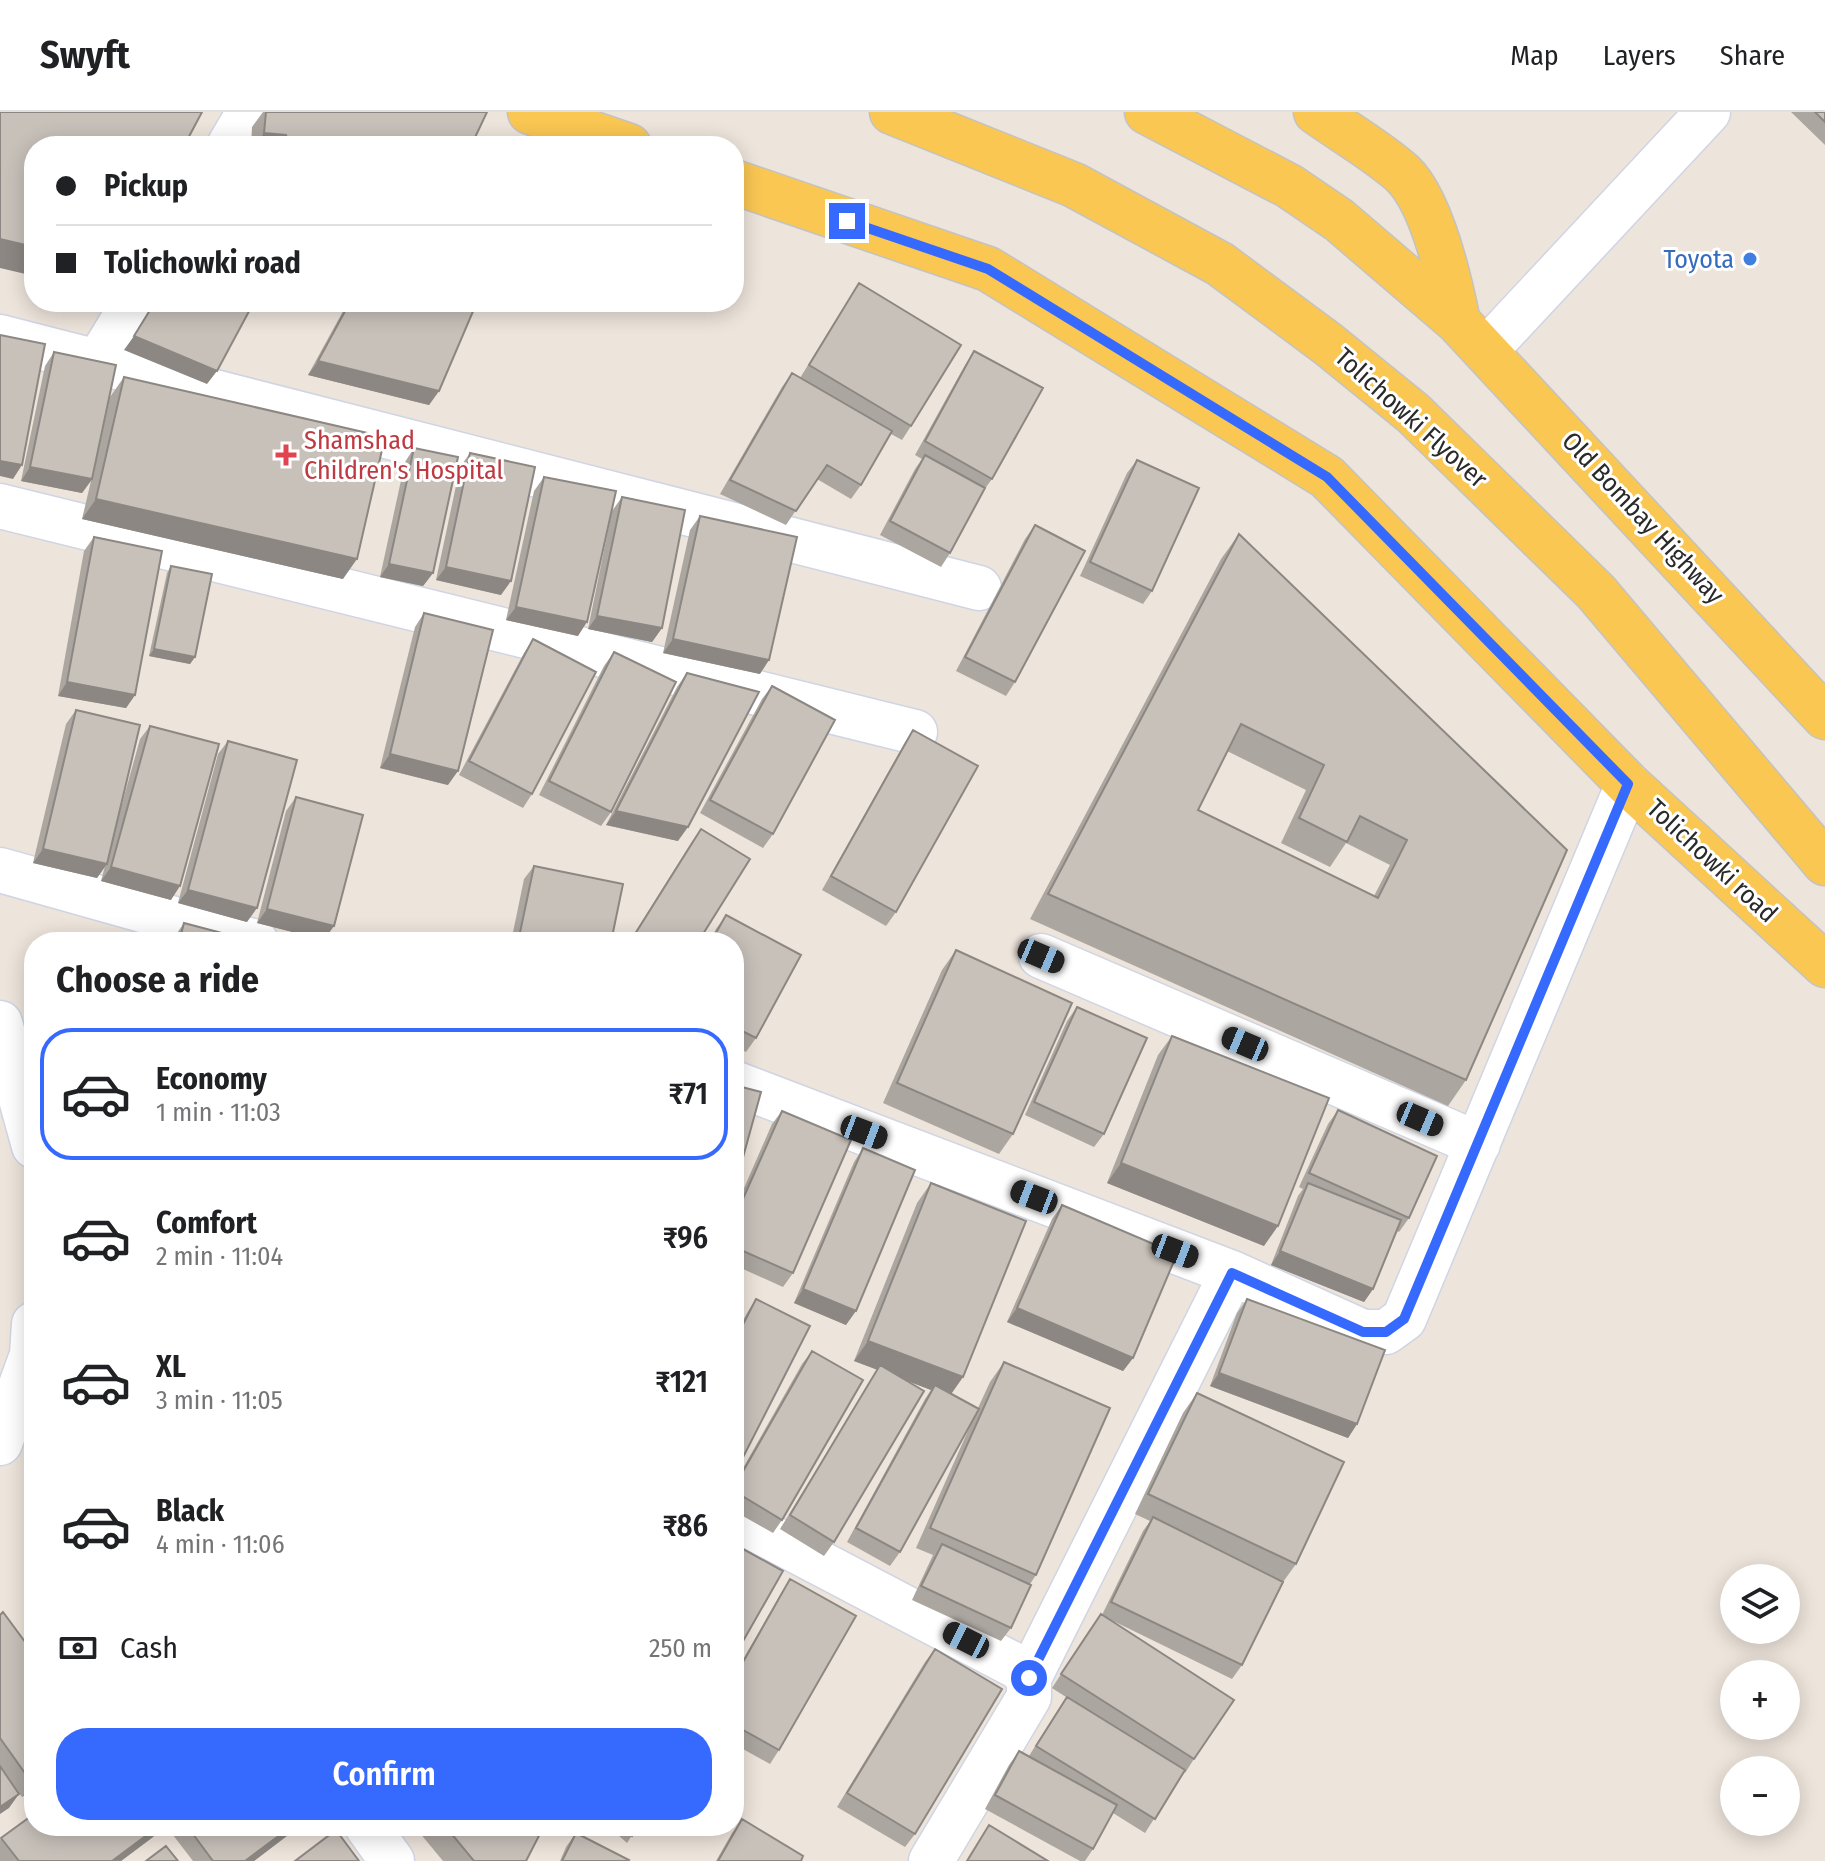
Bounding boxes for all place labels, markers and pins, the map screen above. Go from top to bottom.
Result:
place label: Toyota [1664,244,1734,275]
marker: Toyota [1741,250,1759,268]
place label: Shamshad Children's Hospital [304,425,503,486]
marker: Shamshad Children's Hospital [275,444,297,466]

